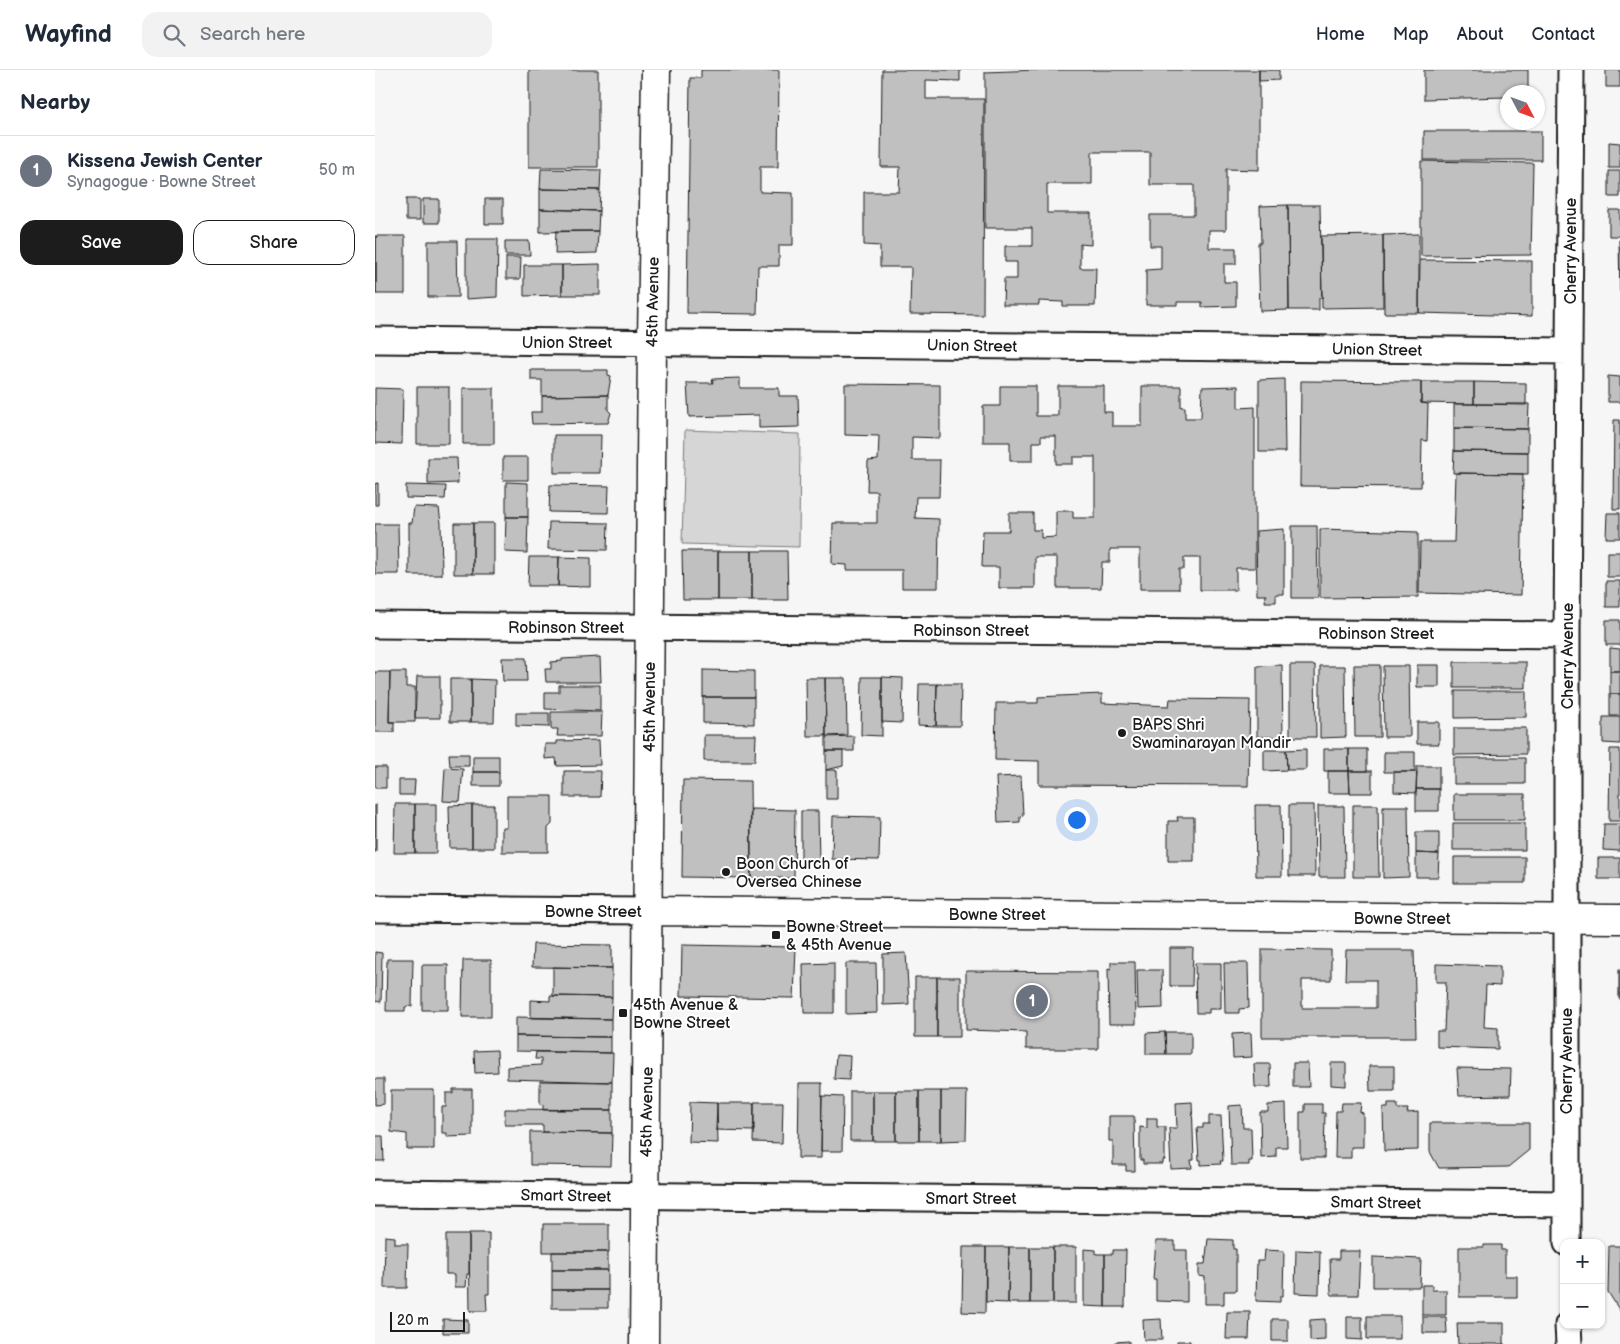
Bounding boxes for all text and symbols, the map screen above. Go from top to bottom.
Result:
search box [142,12,492,57]
text: Wayfind [25,20,112,49]
icon: search [160,21,188,49]
text: Search here [200,23,305,46]
text: Home [1316,24,1365,45]
text: Map [1393,24,1429,45]
text: About [1457,24,1504,45]
text: Contact [1532,24,1595,45]
north arrow [1500,85,1545,130]
text: Nearby [20,90,90,115]
text: Kissena Jewish Center [67,150,262,173]
text: 1 [33,161,39,180]
text: 50 m [319,161,355,180]
text: Synagogue · Bowne Street [67,173,256,192]
street label: Cherry Avenue [1562,197,1581,304]
button: Save [20,220,183,265]
button: Share [193,220,355,265]
street label: 45th Avenue [643,256,664,348]
street label: Union Street [522,334,612,353]
street label: Union Street [927,336,1017,357]
street label: Union Street [1332,340,1422,361]
street label: Cherry Avenue [1559,602,1578,709]
street label: Robinson Street [508,619,624,638]
street label: Robinson Street [913,622,1029,641]
street label: Robinson Street [1318,625,1434,644]
street label: 45th Avenue [641,661,660,752]
place label: BAPS Shri Swaminarayan Mandir [1132,716,1291,753]
marker: BAPS Shri Swaminarayan Mandir [1116,727,1128,739]
your location [1064,807,1090,833]
place label: Boon Church of Oversea Chinese [736,855,862,892]
marker: Boon Church of Oversea Chinese [720,866,732,878]
street label: Bowne Street [544,903,642,922]
street label: Bowne Street [948,906,1046,925]
street label: Bowne Street [1353,910,1451,929]
place label: Bowne Street & 45th Avenue [786,918,892,955]
marker: Bowne Street & 45th Avenue [770,929,782,941]
pin: 1 [1016,982,1048,1020]
place label: 45th Avenue & Bowne Street [633,996,739,1033]
marker: 45th Avenue & Bowne Street [617,1007,629,1019]
street label: Cherry Avenue [1558,1007,1577,1114]
street label: 45th Avenue [637,1066,658,1158]
street label: Smart Street [520,1186,612,1207]
street label: Smart Street [926,1190,1016,1209]
street label: Smart Street [1330,1193,1422,1214]
map controls [1560,1239,1605,1329]
button: + [1560,1239,1605,1284]
button: − [1560,1284,1605,1329]
scale bar [390,1309,465,1332]
text: 20 m [397,1312,429,1329]

